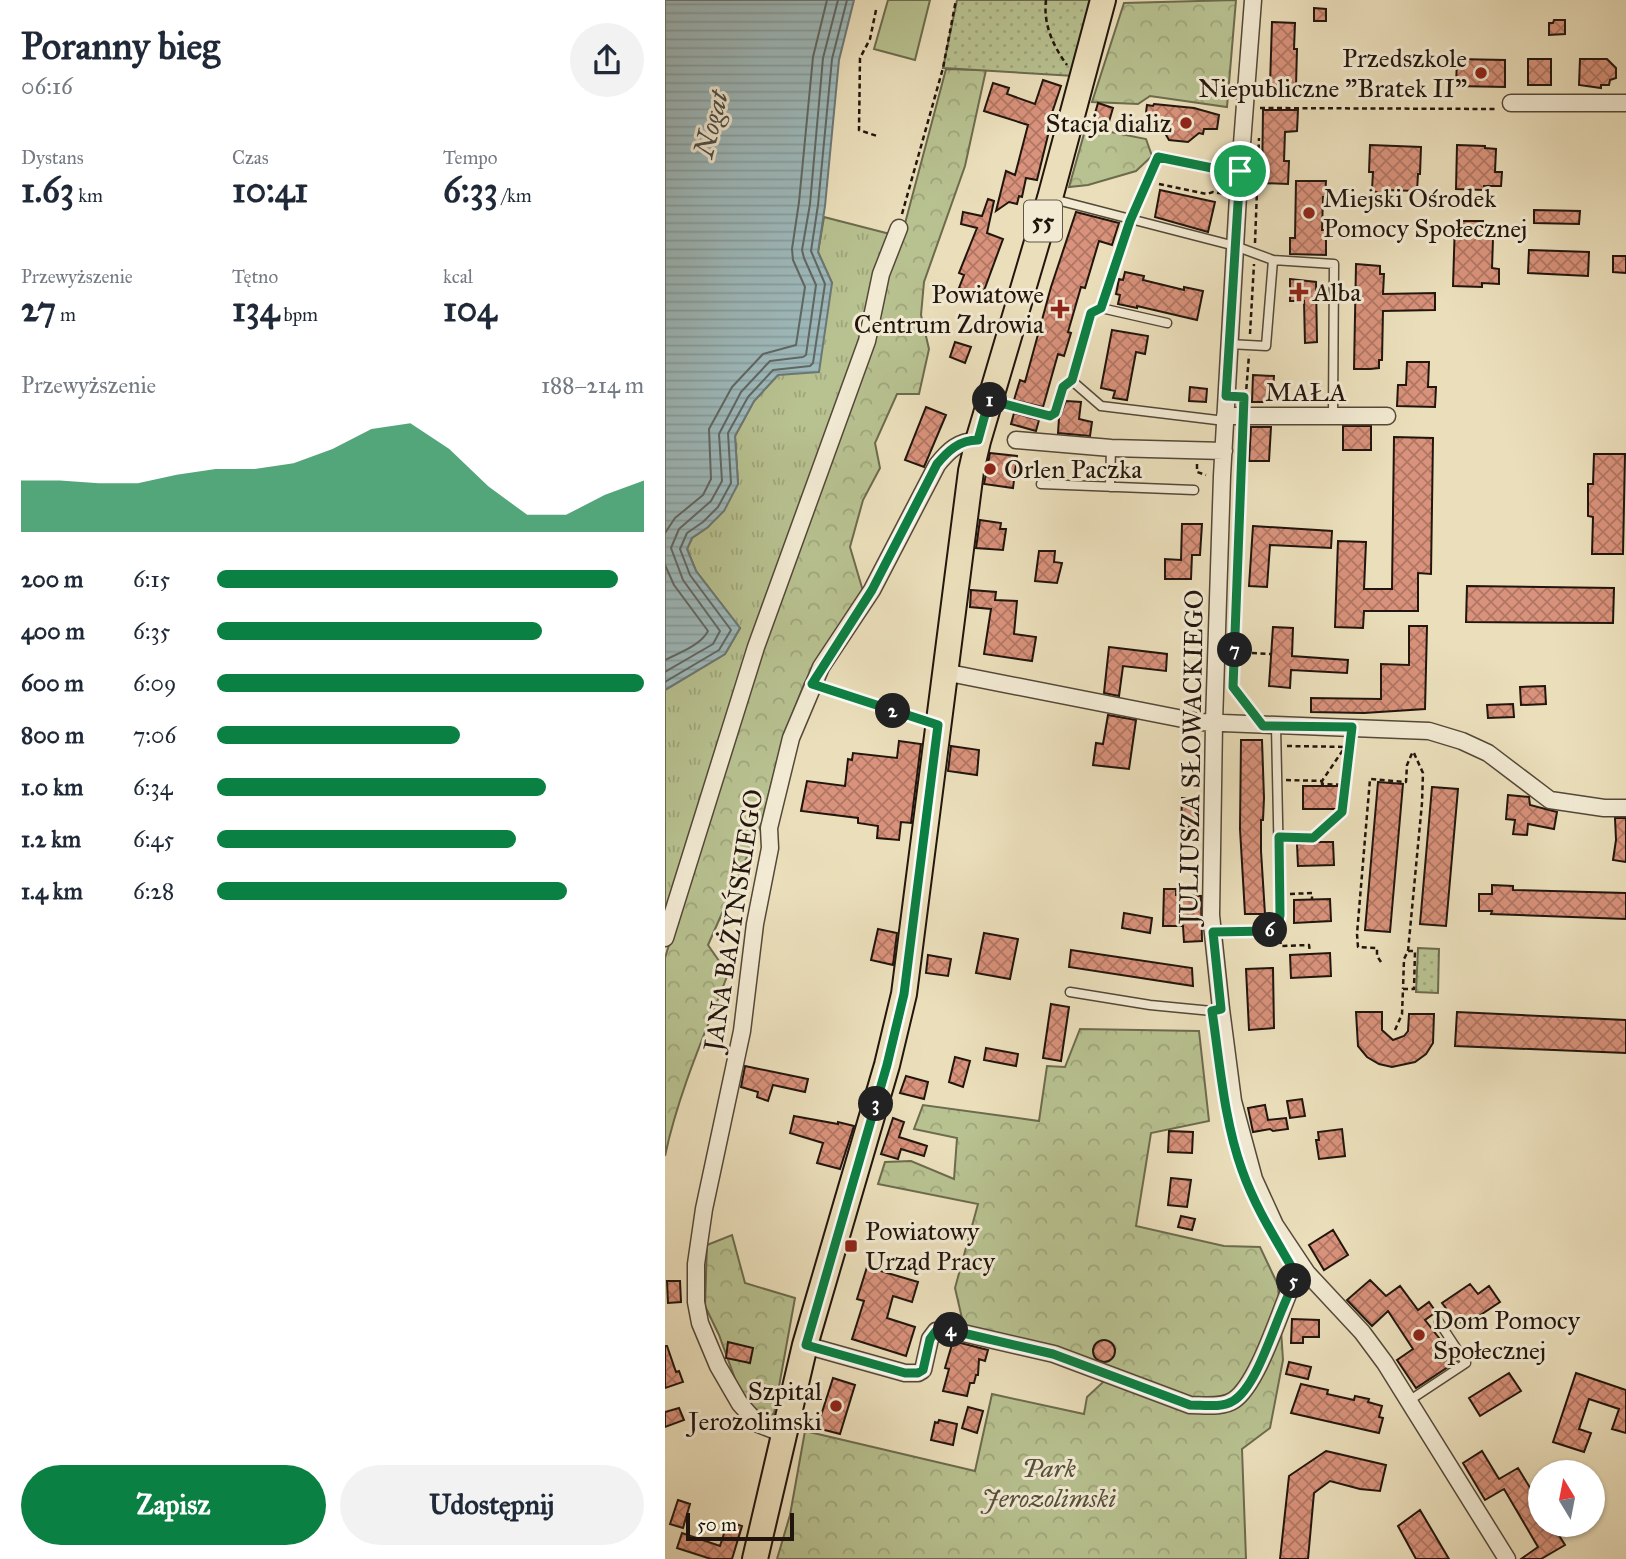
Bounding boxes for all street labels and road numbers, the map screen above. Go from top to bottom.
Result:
road number: 55 [1024,201,1062,242]
street label: MAŁA [1265,376,1347,408]
street label: JULIUSZA SŁOWACKIEGO [1172,589,1210,928]
street label: JANA BAŻYŃSKIEGO [696,787,769,1056]

